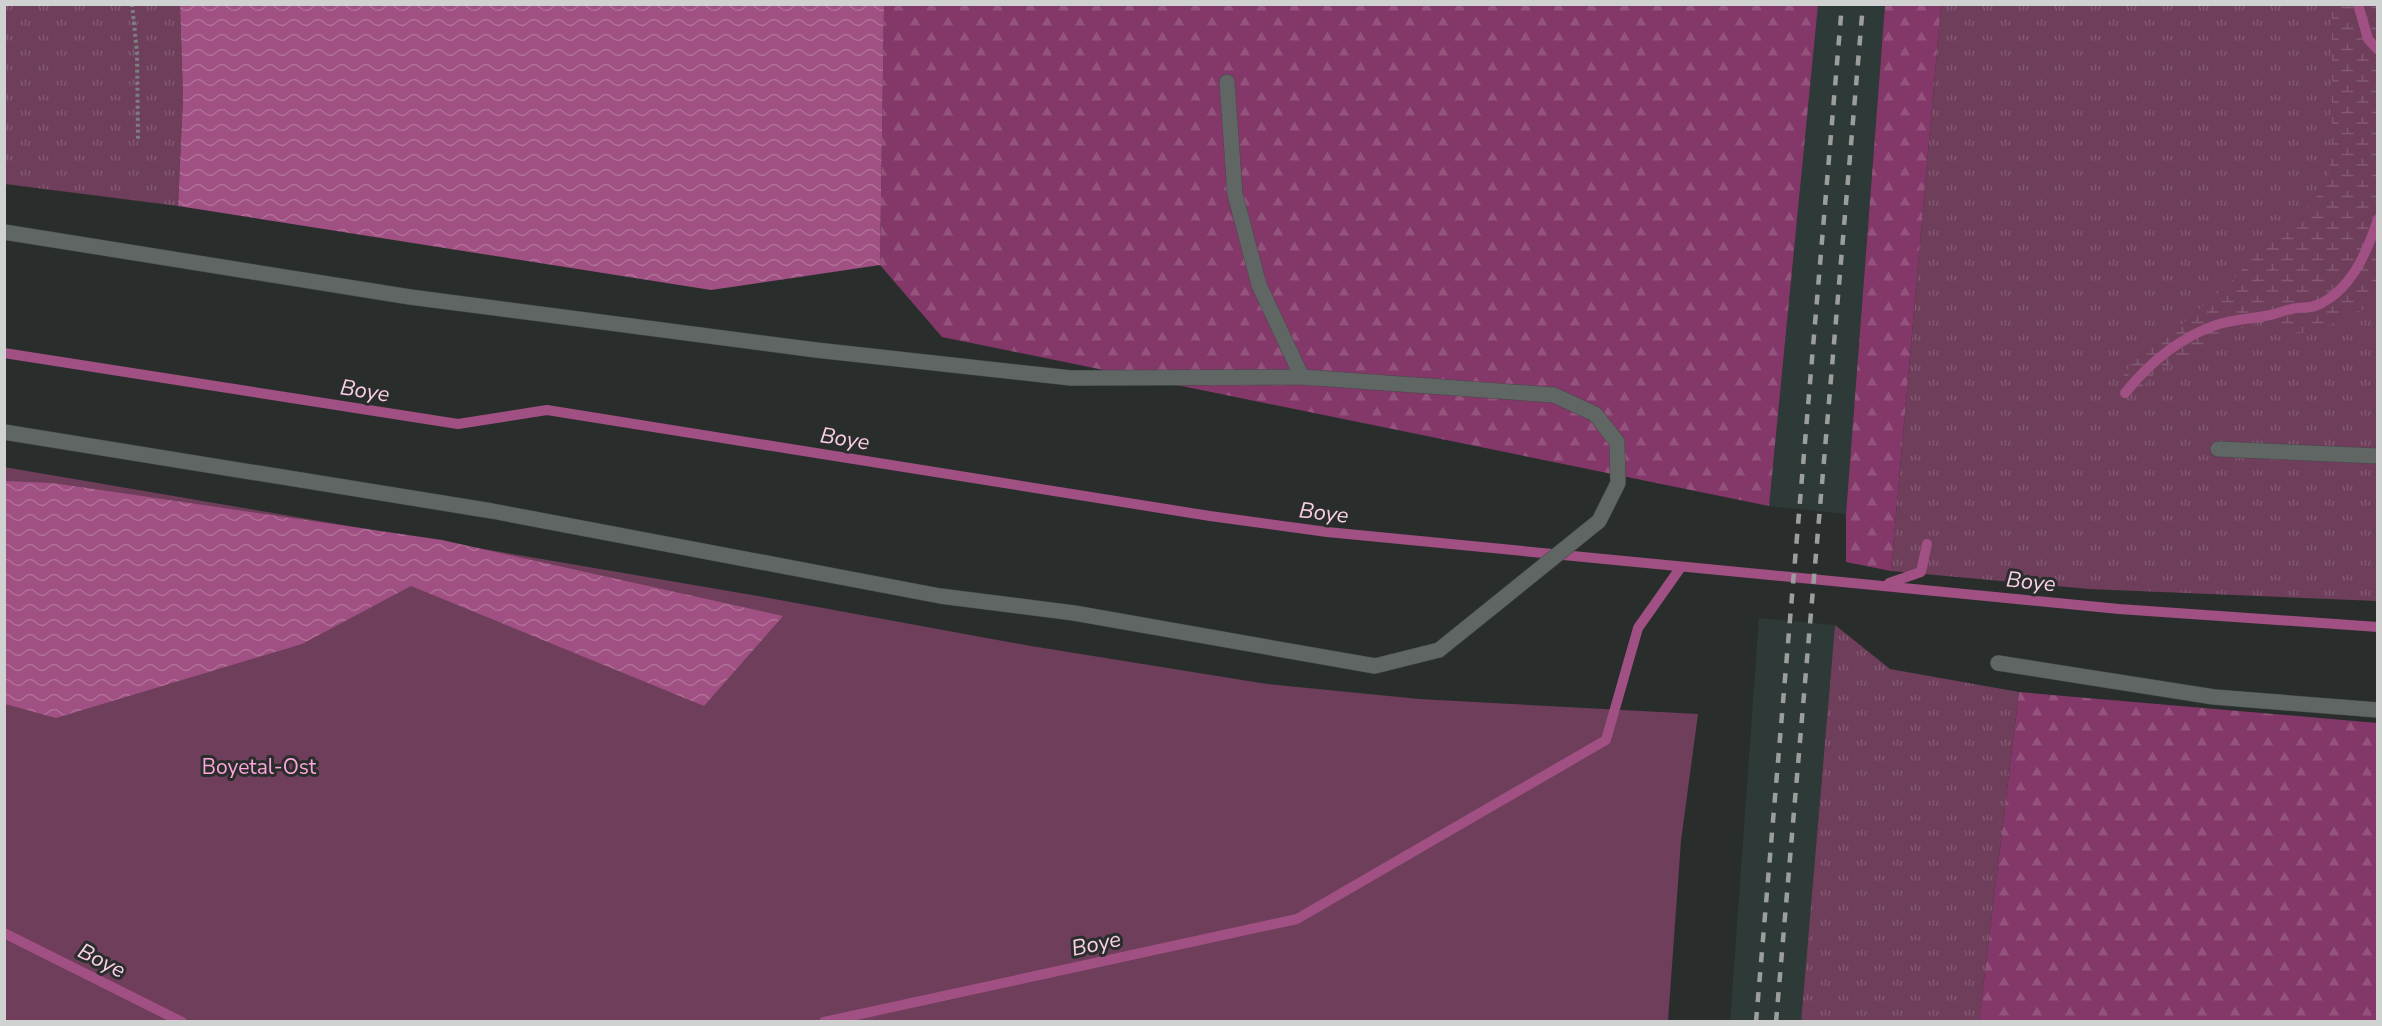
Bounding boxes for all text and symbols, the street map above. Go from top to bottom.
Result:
water label: Boye [338,372,392,410]
water label: Boye [818,420,872,458]
water label: Boye [1297,495,1351,531]
water label: Boye [2005,564,2058,600]
park label: Boyetal-Ost [202,753,317,781]
water label: Boye [1069,924,1124,964]
water label: Boye [73,936,131,986]

